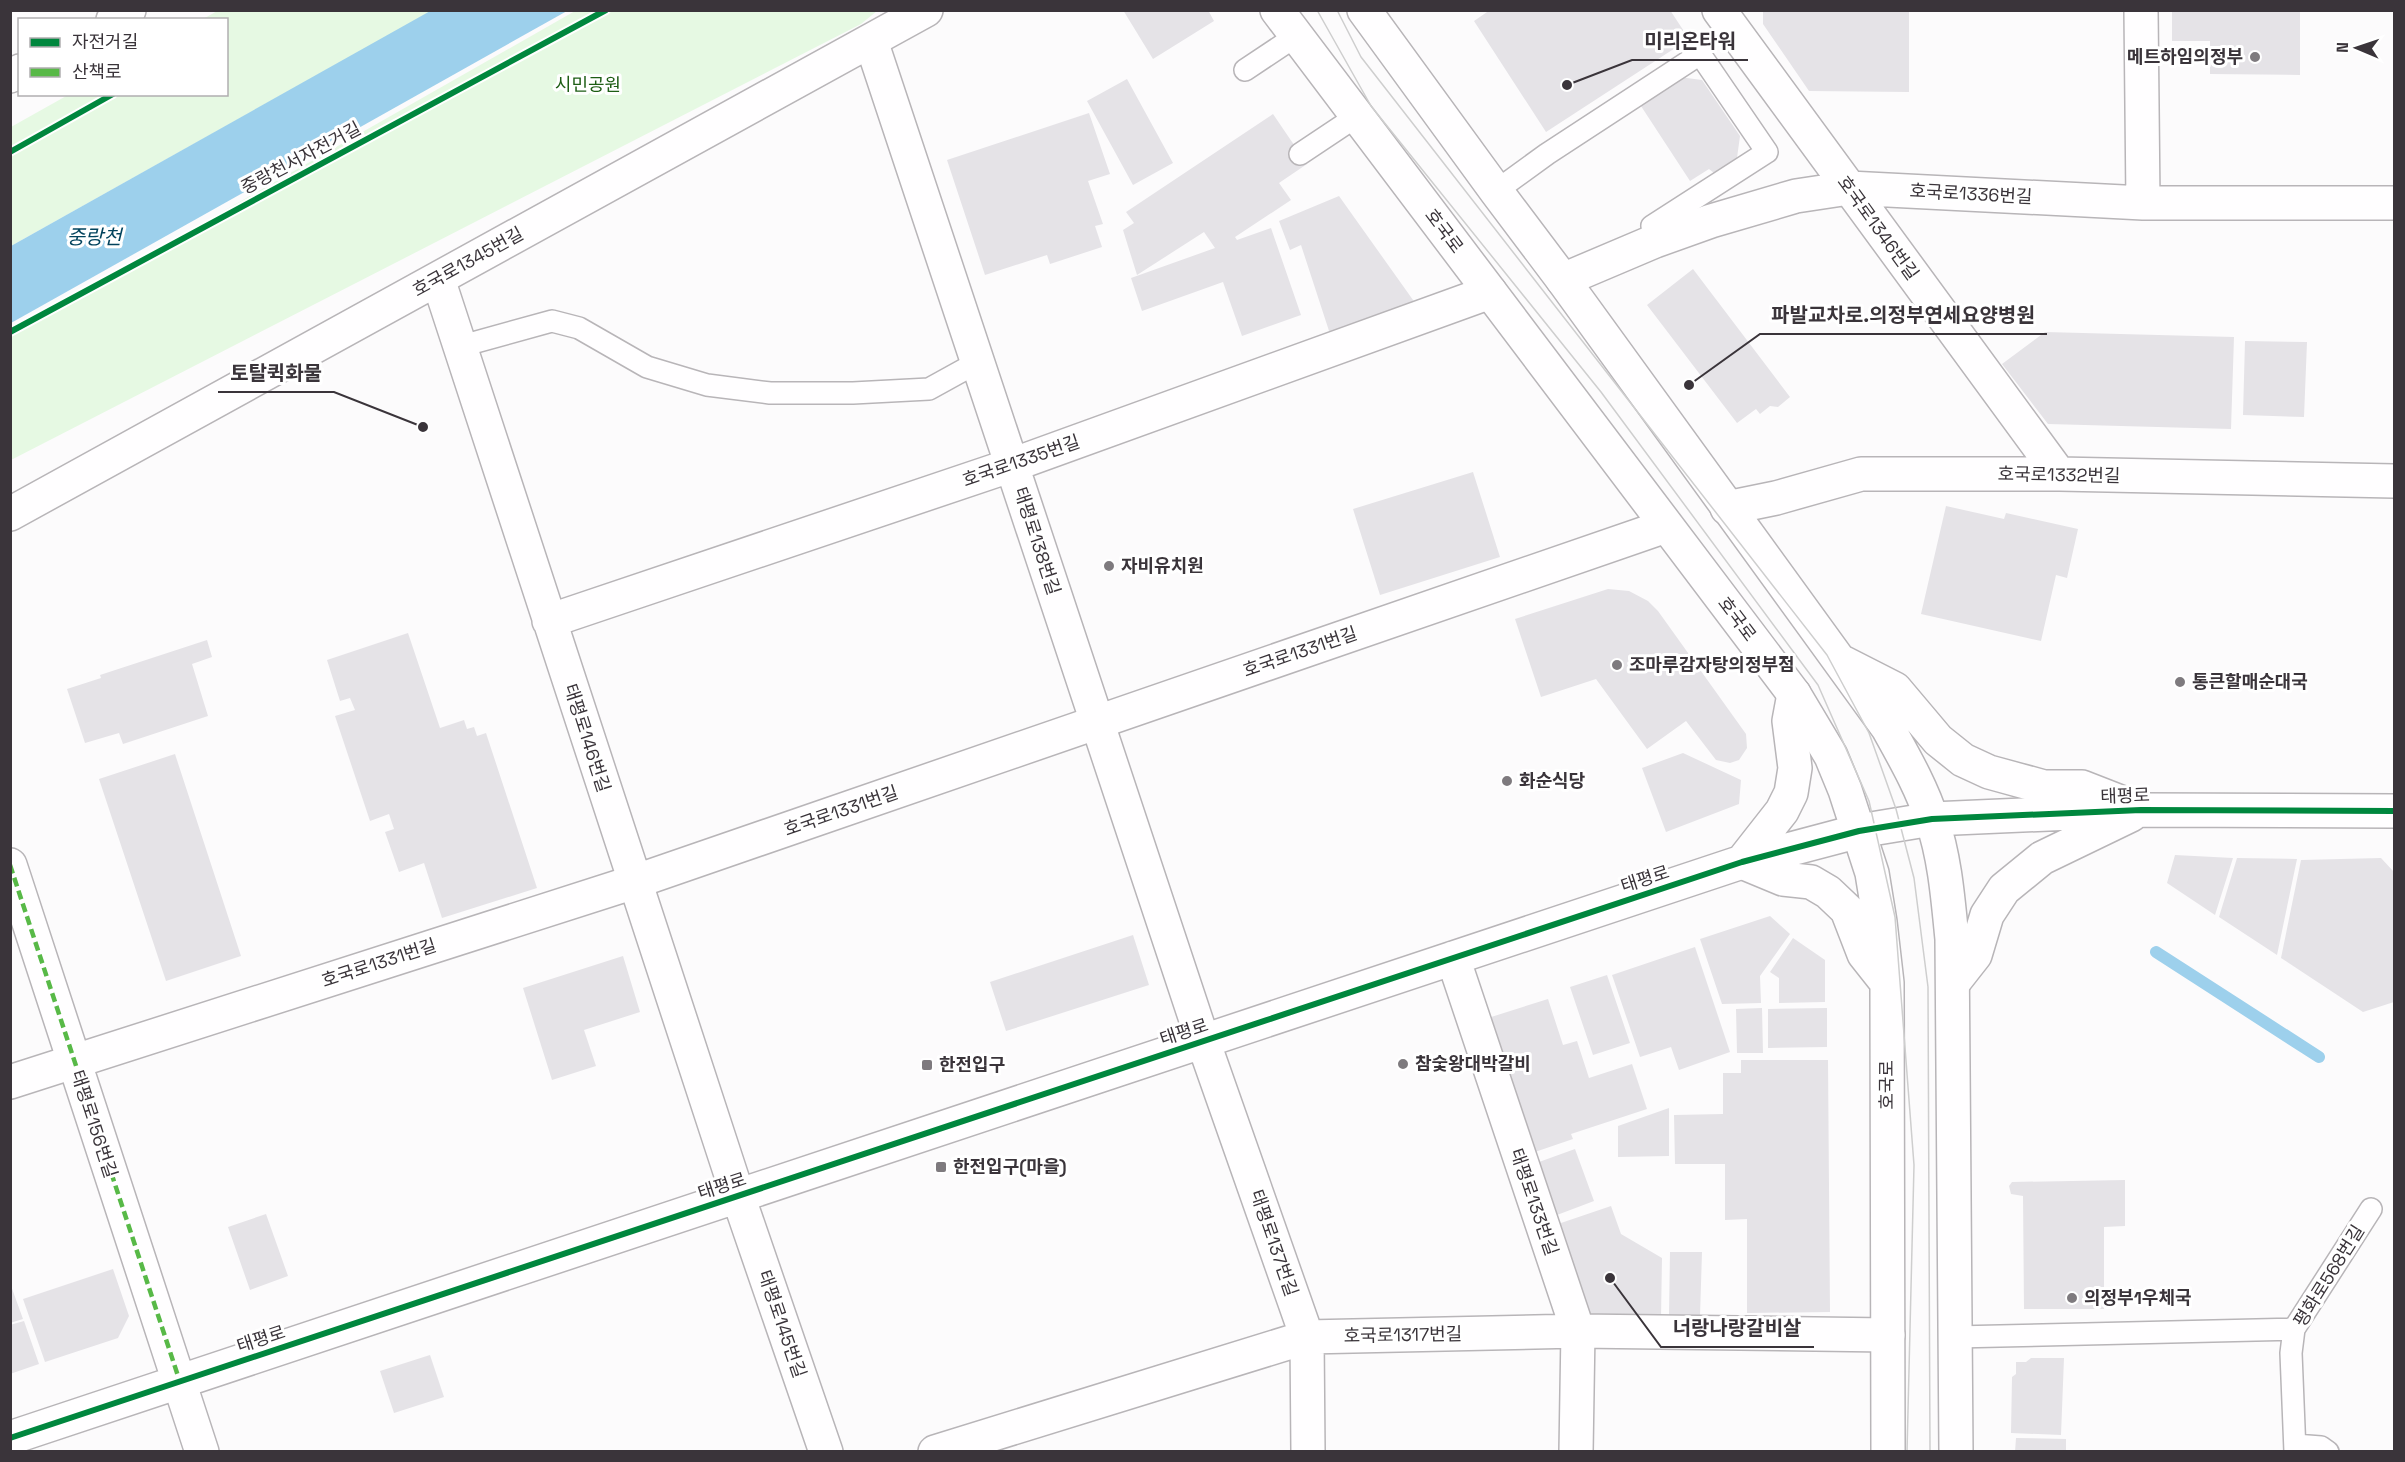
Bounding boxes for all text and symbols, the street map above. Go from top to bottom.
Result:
legend [18,18,228,96]
north arrow [2327,18,2387,78]
callout: 미리온타워 [1632,22,1748,60]
text: 미리온타워 [1644,28,1736,54]
text: 자전거길 [72,30,138,53]
text: N [2332,42,2353,53]
place label: 메트하임의정부 [2127,45,2243,68]
marker: 메트하임의정부 [2248,50,2262,64]
text: 산책로 [72,60,122,83]
park label: 시민공원 [555,73,621,96]
street label: 중랑천서자전거길 [237,116,365,199]
street label: 호국로1346번길 [1833,171,1924,284]
street label: 호국로1336번길 [1909,179,2033,208]
street label: 호국로 [1420,204,1469,257]
street label: 호국로1345번길 [408,222,527,301]
water label: 중랑천 [66,224,124,250]
callout: 파발교차로.의정부연세요양병원 [1760,296,2047,334]
text: 파발교차로.의정부연세요양병원 [1771,302,2035,328]
callout: 토탈퀵화물 [218,354,334,392]
text: 토탈퀵화물 [230,360,322,386]
street label: 호국로1335번길 [959,430,1083,491]
street label: 호국로1332번길 [1997,462,2121,487]
street label: 태평로138번길 [1009,484,1066,598]
place label: 자비유치원 [1121,554,1204,577]
marker: 자비유치원 [1102,559,1116,573]
street label: 호국로 [1713,592,1762,645]
street label: 호국로1331번길 [1240,621,1360,682]
place label: 조마루감자탕의정부점 [1629,653,1795,676]
marker: 조마루감자탕의정부점 [1610,658,1624,672]
place label: 통큰할매순대국 [2192,670,2308,693]
marker: 통큰할매순대국 [2173,675,2187,689]
street label: 태평로146번길 [559,681,616,795]
place label: 화순식당 [1519,769,1585,792]
marker: 화순식당 [1500,774,1514,788]
street label: 호국로1331번길 [781,780,901,841]
street label: 태평로 [2100,783,2150,808]
street label: 태평로 [1618,860,1672,897]
street label: 호국로1331번길 [319,933,439,992]
street label: 태평로 [1157,1013,1211,1050]
place label: 참숯왕대박갈비 [1415,1052,1531,1075]
place label: 한전입구 [939,1053,1005,1076]
marker: 참숯왕대박갈비 [1396,1057,1410,1071]
marker: 한전입구 [920,1058,934,1072]
street label: 호국로 [1875,1060,1898,1110]
street label: 태평로156번길 [66,1067,123,1181]
street label: 태평로133번길 [1505,1145,1564,1259]
place label: 한전입구(마을) [953,1155,1067,1178]
marker: 한전입구(마을) [934,1160,948,1174]
street label: 태평로 [695,1167,749,1204]
street label: 태평로137번길 [1245,1186,1303,1299]
street label: 평화로568번길 [2288,1221,2369,1331]
street label: 태평로145번길 [753,1267,812,1381]
place label: 의정부1우체국 [2084,1286,2192,1309]
marker: 의정부1우체국 [2065,1291,2079,1305]
callout: 너랑나랑갈비살 [1661,1309,1814,1347]
text: 너랑나랑갈비살 [1673,1315,1801,1341]
street label: 태평로 [234,1320,288,1357]
street label: 호국로1317번길 [1343,1322,1462,1347]

